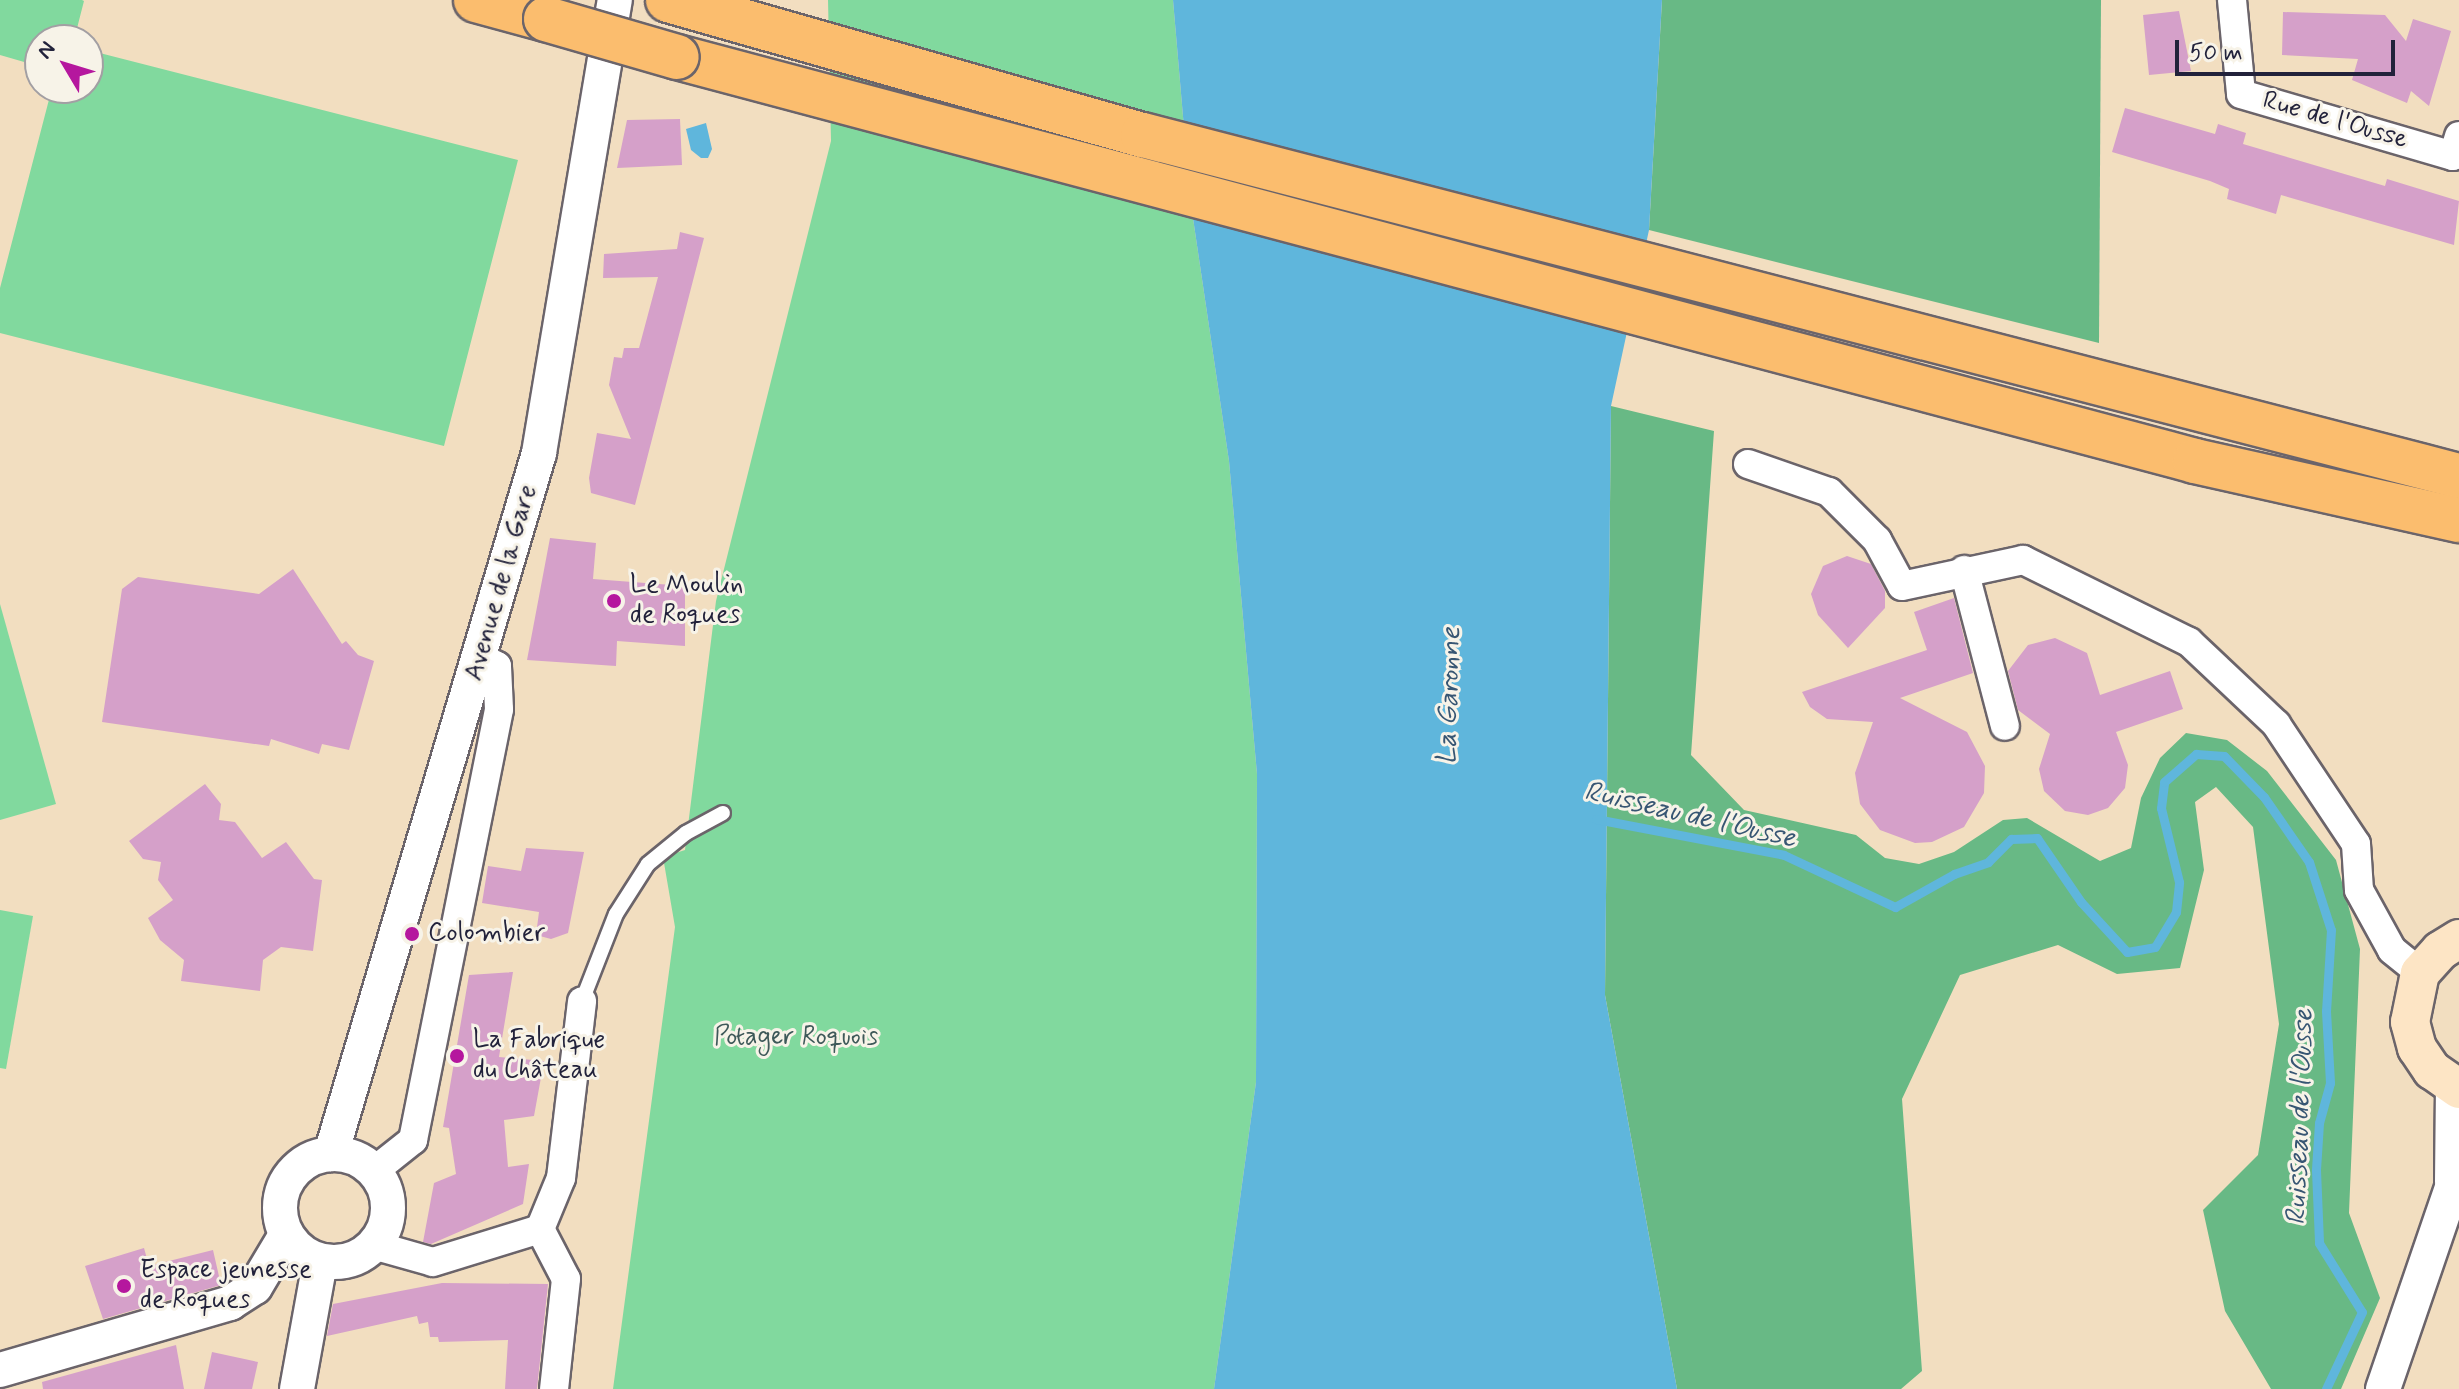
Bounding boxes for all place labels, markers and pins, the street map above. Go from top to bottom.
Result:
place label: Le Moulin de Roques [630,570,737,632]
marker: Le Moulin de Roques [605,592,623,610]
place label: Colombier [428,918,545,950]
marker: Colombier [403,925,421,943]
place label: La Fabrique du Château [473,1025,610,1086]
marker: La Fabrique du Château [448,1047,466,1065]
place label: Espace jeunesse de Roques [140,1255,312,1316]
marker: Espace jeunesse de Roques [115,1277,133,1295]

